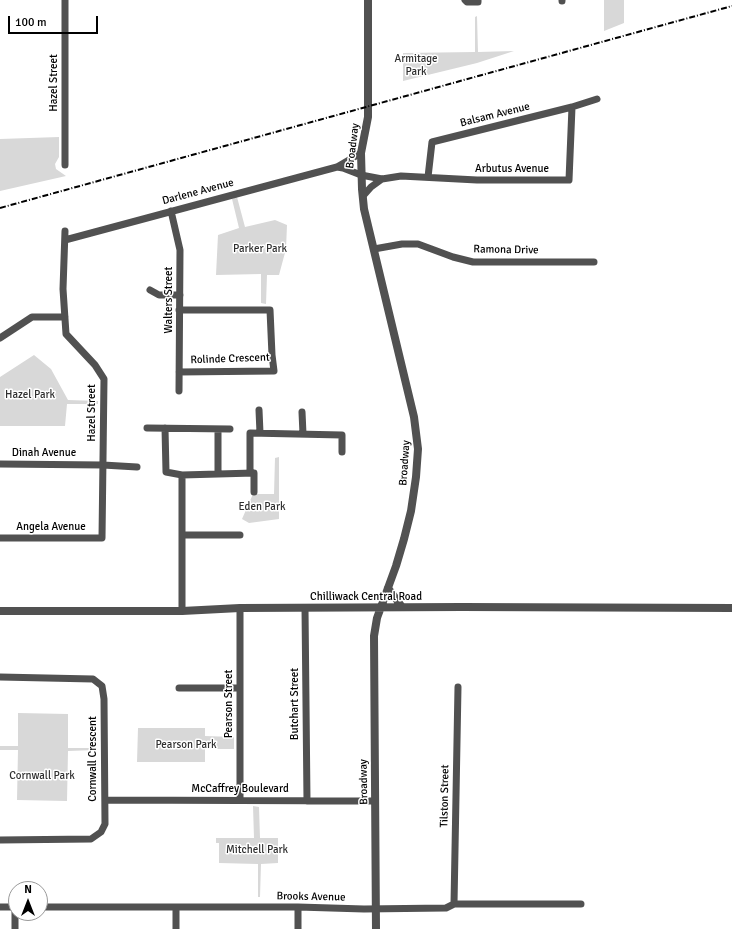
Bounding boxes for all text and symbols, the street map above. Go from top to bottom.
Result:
scale bar [10,8,100,34]
text: 100 m [15,15,47,30]
park label: Armitage Park [394,52,438,78]
street label: Hazel Street [47,54,61,112]
street label: Balsam Avenue [459,100,531,130]
street label: Broadway [344,122,362,170]
street label: Arbutus Avenue [475,162,549,176]
street label: Darlene Avenue [161,176,235,208]
park label: Parker Park [233,242,287,256]
street label: Ramona Drive [473,243,539,257]
street label: Walters Street [162,267,176,333]
street label: Rolinde Crescent [190,351,270,367]
street label: Hazel Street [85,384,99,442]
park label: Hazel Park [5,388,55,402]
street label: Broadway [397,440,413,486]
street label: Dinah Avenue [12,446,76,460]
park label: Eden Park [238,500,286,514]
street label: Angela Avenue [16,520,86,534]
street label: Chilliwack Central Road [310,590,422,604]
street label: Butchart Street [288,668,302,740]
street label: Pearson Street [222,670,236,738]
street label: Cornwall Crescent [86,716,100,802]
park label: Pearson Park [155,738,217,752]
street label: Broadway [357,759,371,805]
street label: Tilston Street [438,764,452,828]
park label: Cornwall Park [9,769,75,783]
street label: McCaffrey Boulevard [191,782,289,796]
park label: Mitchell Park [226,843,288,857]
north arrow [8,881,48,921]
text: N [24,883,32,896]
street label: Brooks Avenue [276,890,346,904]

